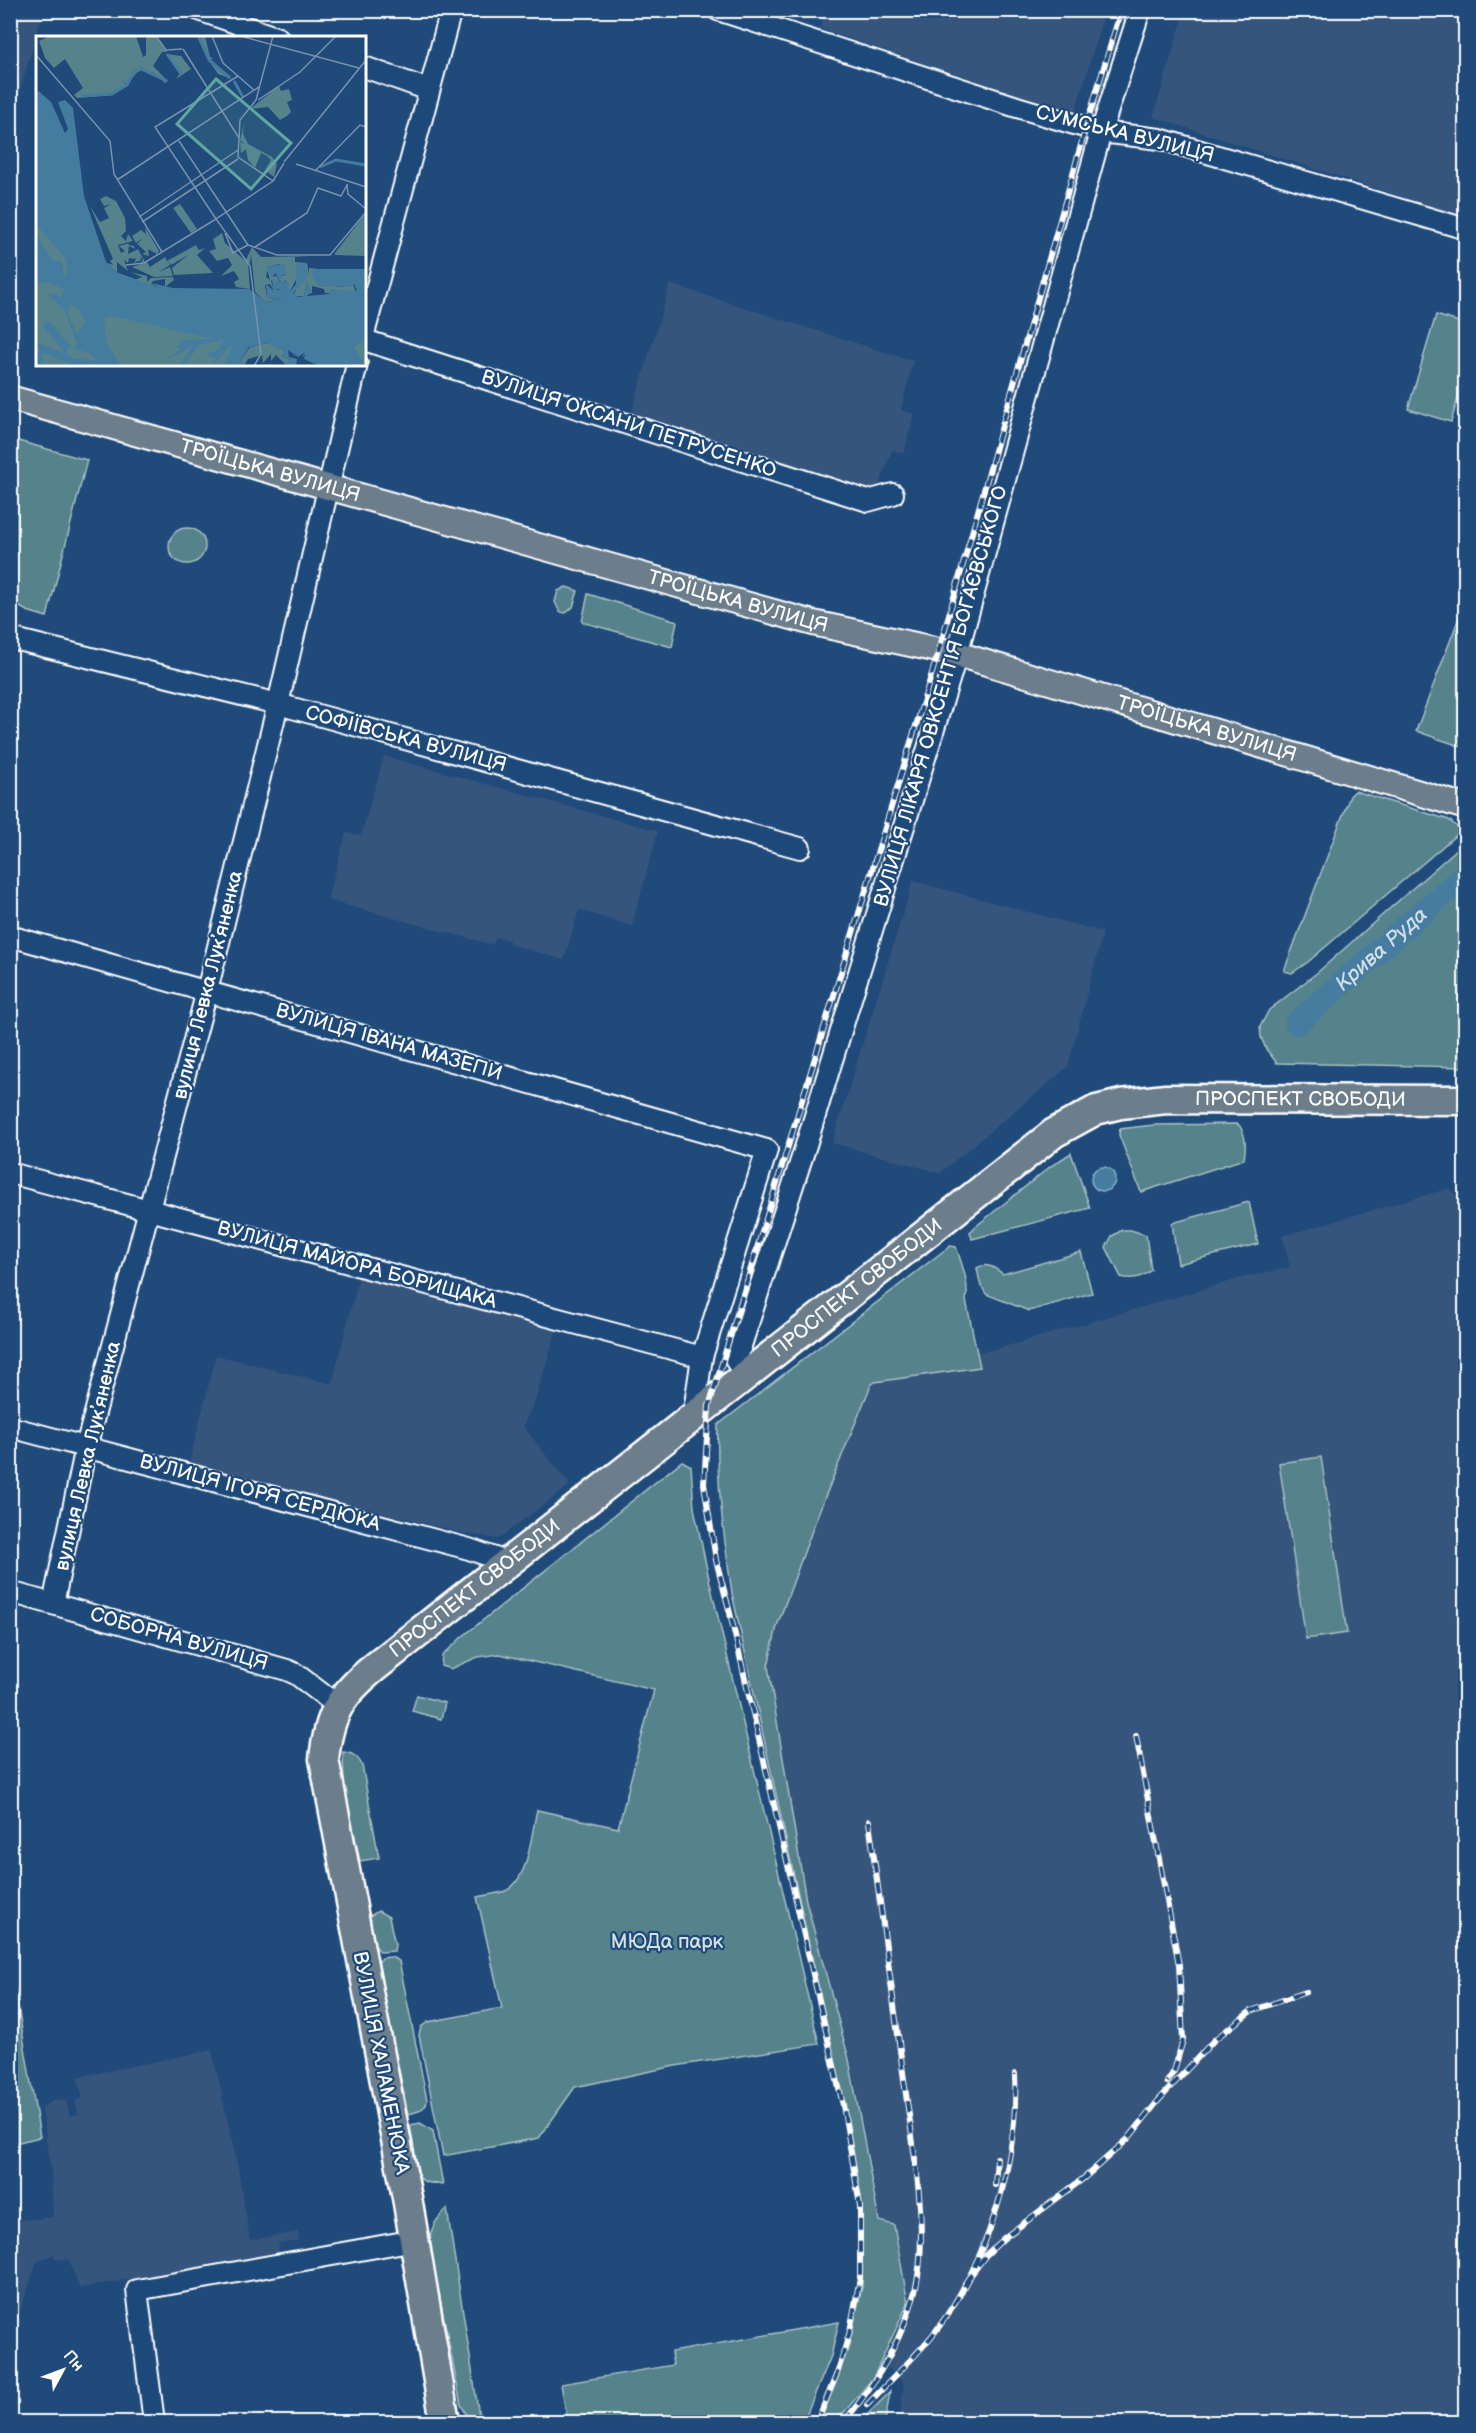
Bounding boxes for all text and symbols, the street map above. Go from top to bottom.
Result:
inset map [36,36,366,366]
street label: СУМСЬКА ВУЛИЦЯ [1033,100,1217,168]
street label: ВУЛИЦЯ ОКСАНИ ПЕТРУСЕНКО [478,365,780,483]
street label: ТРОЇЦЬКА ВУЛИЦЯ [177,434,363,508]
street label: ВУЛИЦЯ ЛІКАРЯ ОВКСЕНТІЯ БОГАЄВСЬКОГО [869,483,1013,909]
street label: ТРОЇЦЬКА ВУЛИЦЯ [645,565,830,638]
street label: ТРОЇЦЬКА ВУЛИЦЯ [1114,691,1299,767]
street label: СОФІЇВСЬКА ВУЛИЦЯ [303,700,510,777]
street label: вулиця Левка Лукʼяненка [168,868,248,1102]
water label: Крива Руда [1330,902,1432,996]
street label: ВУЛИЦЯ ІВАНА МАЗЕПИ [273,998,505,1086]
street label: ПРОСПЕКТ СВОБОДИ [1195,1087,1406,1112]
street label: ПРОСПЕКТ СВОБОДИ [767,1213,947,1363]
street label: ВУЛИЦЯ МАЙОРА БОРИЩАКА [215,1216,500,1314]
street label: вулиця Левка Лукʼяненка [50,1339,126,1573]
street label: ВУЛИЦЯ ІГОРЯ СЕРДЮКА [137,1449,384,1537]
street label: ПРОСПЕКТ СВОБОДИ [385,1514,565,1663]
street label: СОБОРНА ВУЛИЦЯ [87,1602,271,1676]
park label: МЮДа парк [611,1930,724,1954]
street label: ВУЛИЦЯ ХАЛАМЕНЮКА [348,1950,415,2177]
north arrow [33,2340,93,2400]
text: Пн [59,2347,87,2375]

